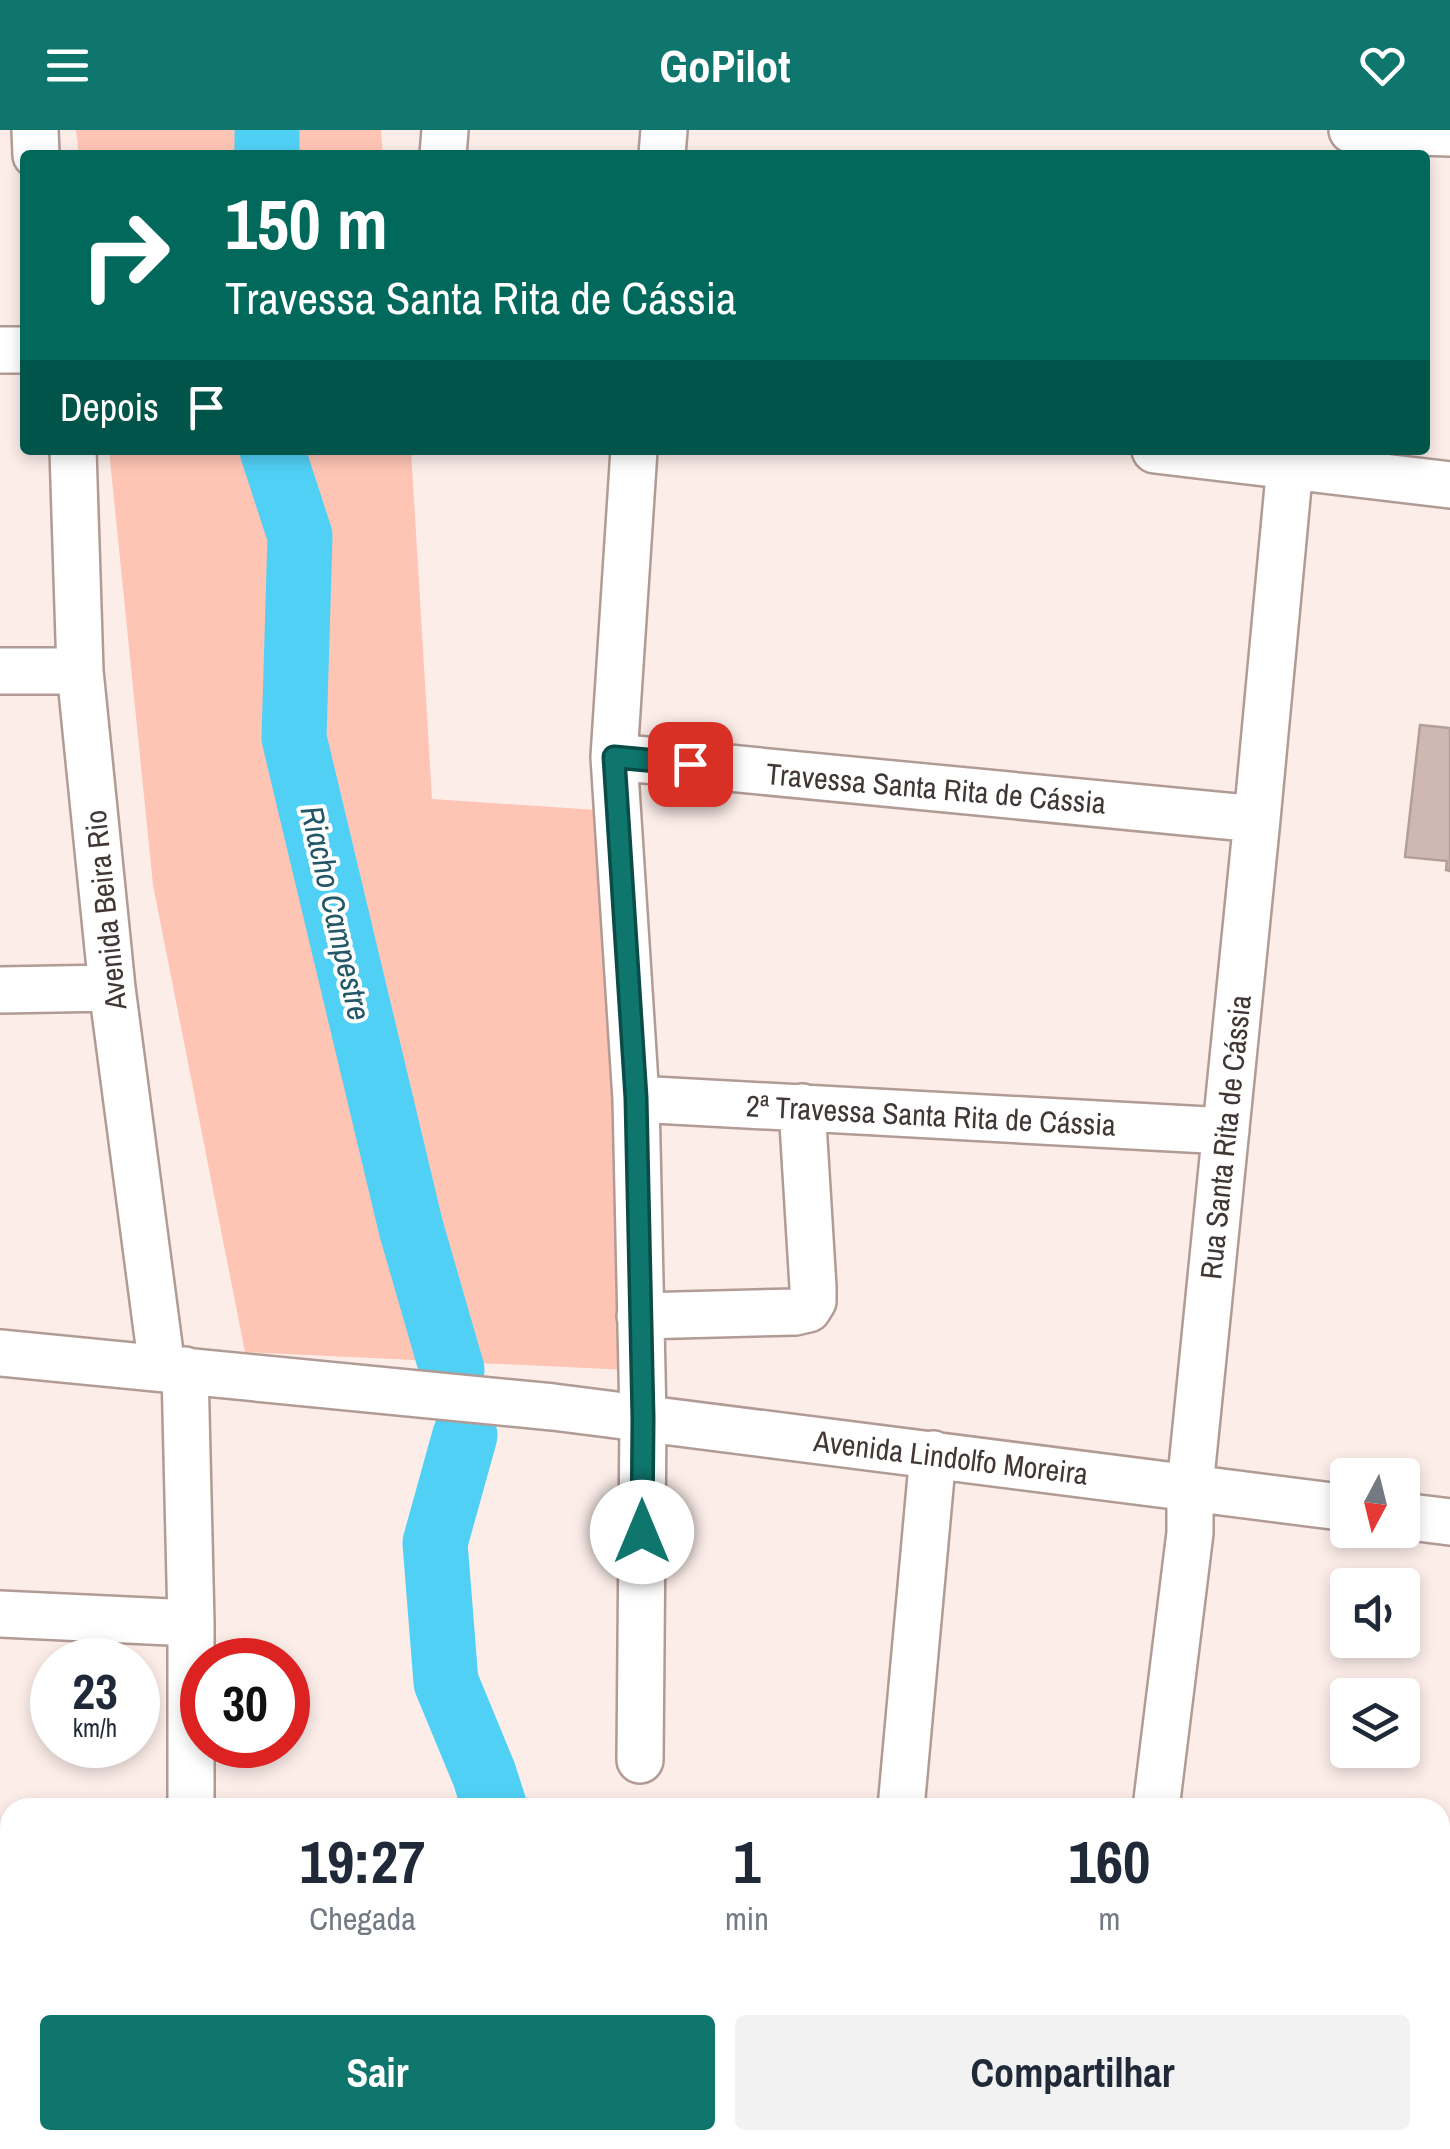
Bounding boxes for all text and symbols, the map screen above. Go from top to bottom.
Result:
text: GoPilot [659,35,791,96]
icon: menu [40,38,95,93]
icon: heart [1355,38,1410,93]
text: 150 m [225,177,388,271]
icon: right [60,190,190,320]
text: Travessa Santa Rita de Cássia [225,267,736,328]
icon: arrive [179,380,234,435]
text: Depois [60,382,159,433]
pin [648,722,733,807]
icon: arrive [663,737,718,792]
street label: Travessa Santa Rita de Cássia [764,753,1108,823]
water label: Riacho Campestre [290,802,382,1024]
street label: Avenida Beira Rio [75,808,135,1013]
street label: Rua Santa Rita de Cássia [1190,992,1260,1281]
street label: 2ª Travessa Santa Rita de Cássia [745,1085,1117,1145]
street label: Avenida Lindolfo Moreira [811,1420,1091,1494]
north arrow [1330,1458,1420,1548]
map controls [1330,1458,1420,1768]
position arrow [590,1480,694,1584]
button: sound [1330,1568,1420,1658]
speed limit sign: 30 [180,1638,310,1768]
text: 23 [72,1657,118,1725]
button: layers [1330,1678,1420,1768]
text: km/h [73,1711,117,1745]
text: 19:27 [300,1821,425,1902]
text: 1 [733,1821,761,1902]
text: 160 [1068,1821,1150,1902]
text: Chegada [309,1897,416,1940]
text: min [725,1897,769,1940]
text: m [1098,1897,1120,1940]
button: Sair [40,2015,715,2130]
button: Compartilhar [735,2015,1410,2130]

